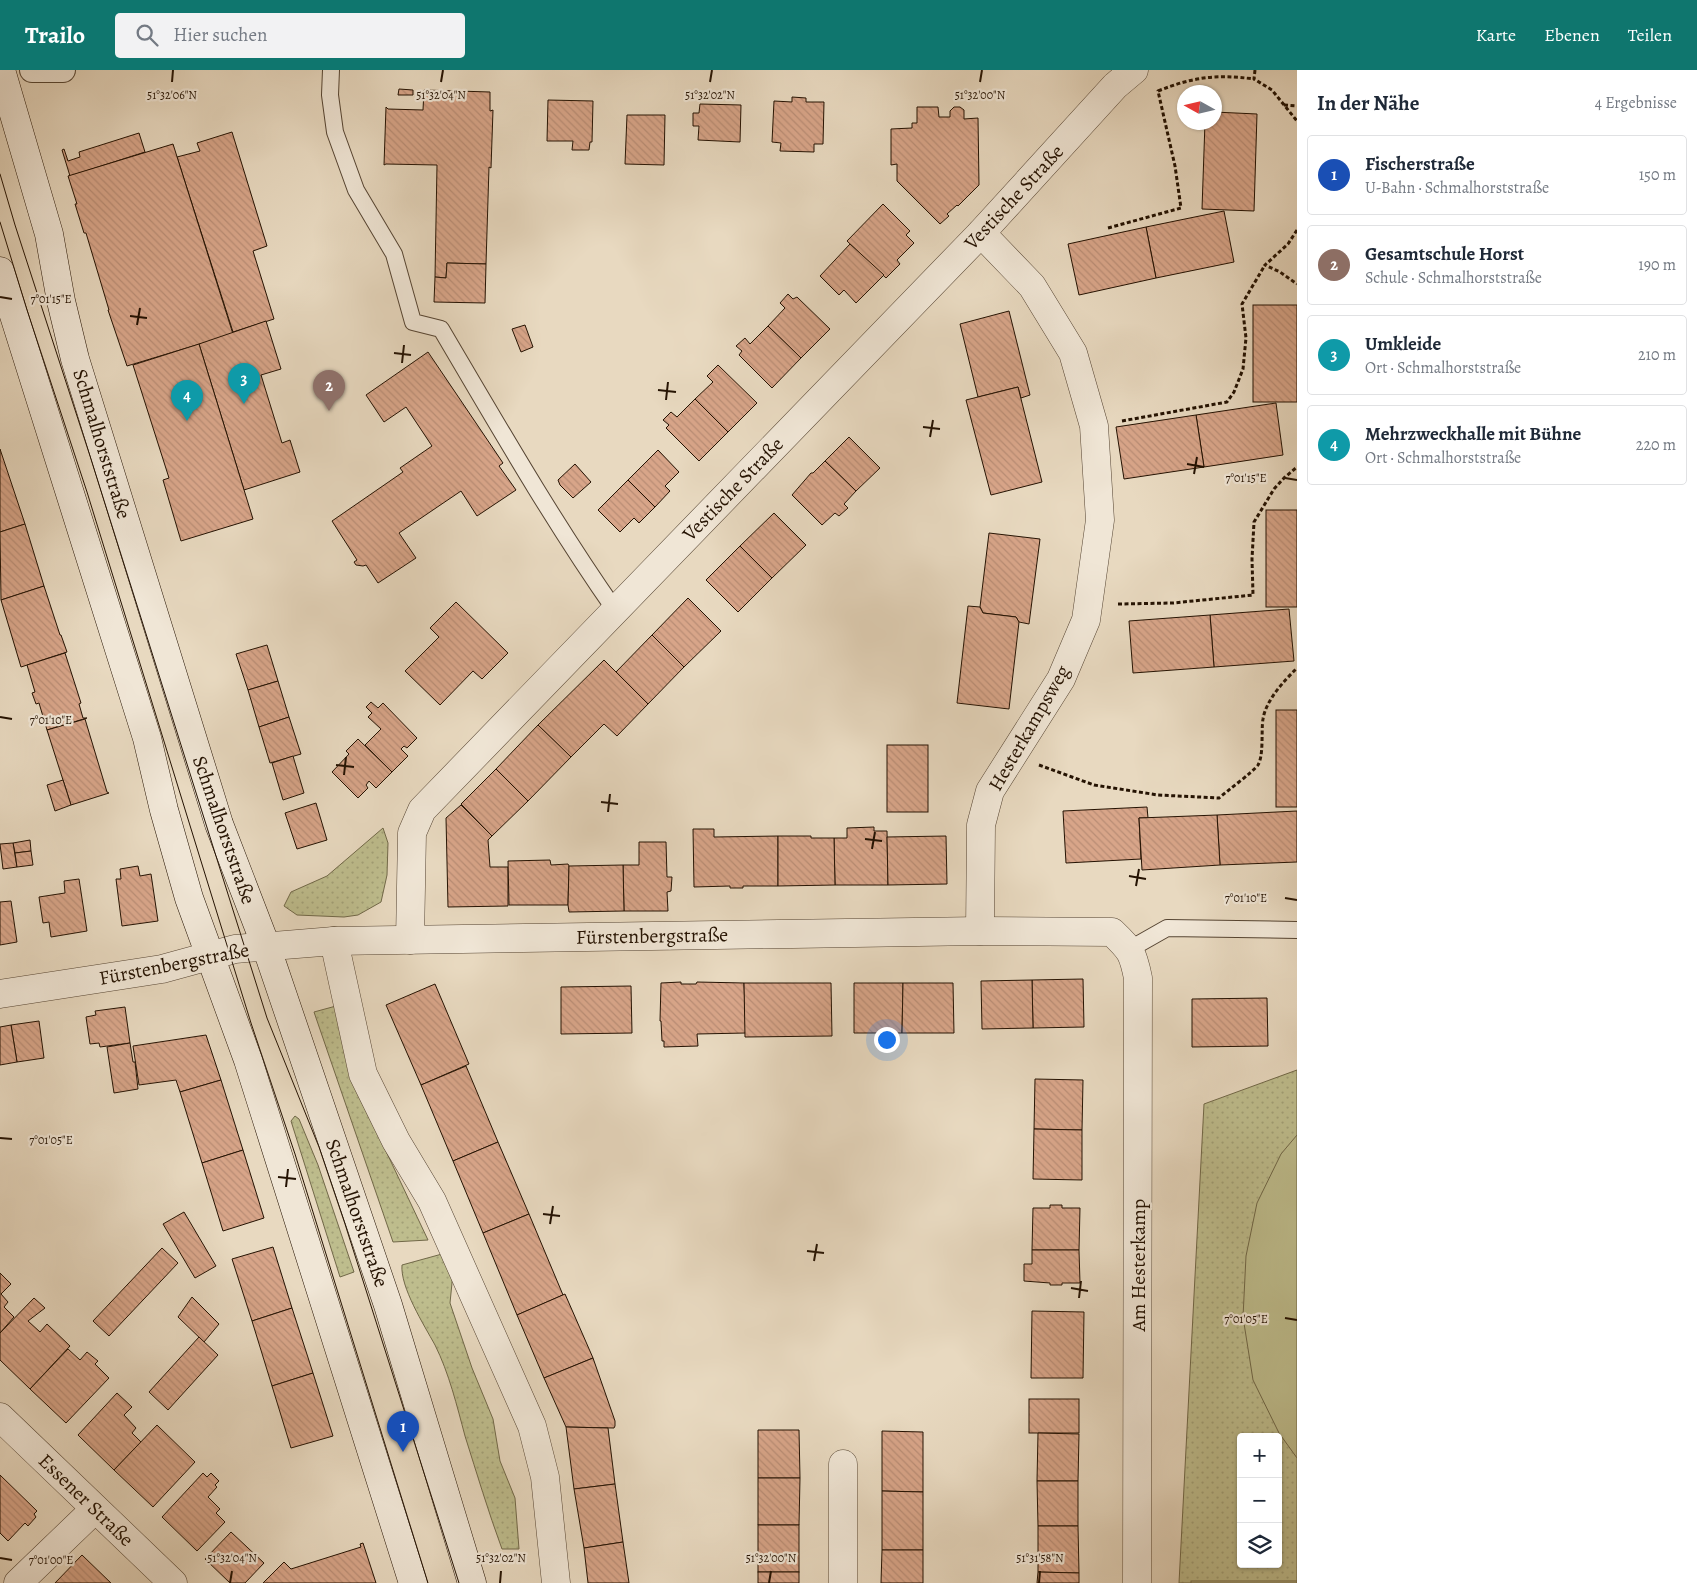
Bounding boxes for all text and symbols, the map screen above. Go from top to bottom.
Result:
search box [115,13,465,58]
text: Trailo [25,19,85,51]
icon: search [133,21,161,49]
text: Hier suchen [173,22,267,48]
text: Karte [1476,23,1516,47]
text: Ebenen [1544,23,1600,47]
text: Teilen [1628,23,1672,47]
north arrow [1177,85,1222,130]
text: 51°32'06"N [147,87,197,103]
text: 51°32'04"N [416,87,466,103]
text: 51°32'02"N [685,87,735,103]
text: 51°32'00"N [955,87,1006,103]
text: In der Nähe [1317,89,1419,117]
text: 4 Ergebnisse [1595,92,1677,114]
street label: Vestische Straße [957,138,1070,256]
text: Fischerstraße [1365,151,1475,177]
text: 1 [1331,164,1337,186]
text: 150 m [1639,164,1676,186]
text: U-Bahn · Schmalhorststraße [1365,177,1549,199]
text: Gesamtschule Horst [1365,241,1524,267]
text: 2 [1330,254,1338,276]
text: 190 m [1638,254,1676,276]
text: Schule · Schmalhorststraße [1365,267,1542,289]
text: 7°01'15"E [30,291,72,307]
text: Umkleide [1365,331,1441,357]
text: 3 [1331,344,1337,366]
text: 210 m [1638,344,1676,366]
text: Ort · Schmalhorststraße [1365,357,1521,379]
pin: 3 [228,363,260,404]
street label: Schmalhorststraße [66,366,138,522]
pin: 2 [313,370,345,411]
pin: 4 [171,380,203,421]
text: Mehrzweckhalle mit Bühne [1365,421,1581,447]
street label: Vestische Straße [676,431,790,548]
text: 4 [1330,434,1338,456]
text: 220 m [1636,434,1676,456]
text: Ort · Schmalhorststraße [1365,447,1521,469]
text: 7°01'15"E [1225,470,1267,486]
street label: Hesterkampsweg [982,660,1076,796]
text: 7°01'10"E [30,712,72,728]
street label: Schmalhorststraße [186,752,262,908]
text: 7°01'10"E [1225,890,1267,906]
street label: Fürstenbergstraße [576,921,728,951]
street label: Fürstenbergstraße [97,936,251,992]
your location [874,1027,900,1053]
text: 7°01'05"E [29,1132,73,1148]
street label: Schmalhorststraße [319,1135,395,1291]
street label: Am Hesterkamp [1125,1199,1152,1332]
text: 7°01'05"E [1224,1311,1268,1327]
pin: 1 [387,1411,419,1452]
map controls [1237,1433,1282,1568]
button: + [1237,1433,1282,1478]
street label: Essener Straße [32,1448,140,1553]
button: − [1237,1478,1282,1523]
button: layers [1237,1523,1282,1568]
text: 51°32'04"N [207,1550,257,1566]
text: 51°32'02"N [476,1550,526,1566]
text: 51°32'00"N [746,1550,797,1566]
text: 51°31'58"N [1016,1550,1064,1566]
text: 7°01'00"E [29,1552,73,1568]

